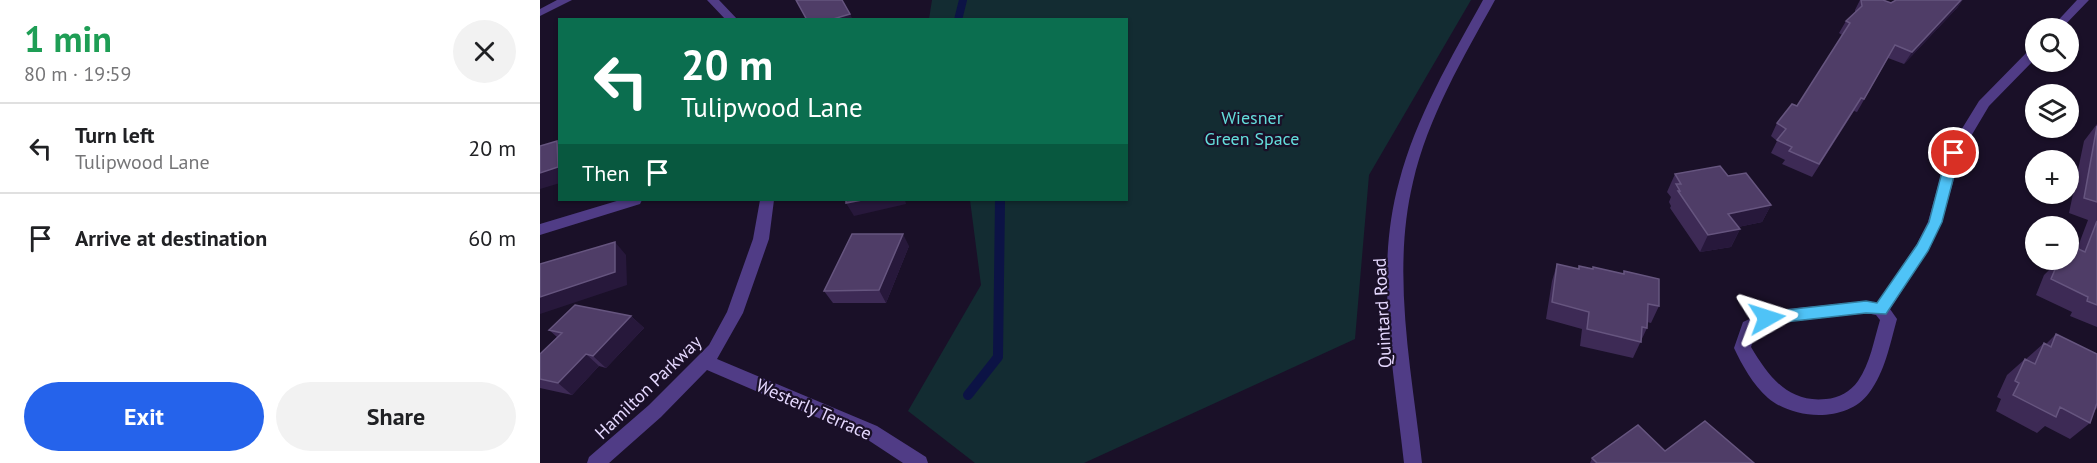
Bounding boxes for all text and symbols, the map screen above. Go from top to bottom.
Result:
text: 1 min [24,15,112,62]
map controls [2025,18,2079,270]
button: search [2025,18,2079,72]
button: close [453,20,516,83]
text: 20 m [681,37,773,92]
icon: left [582,42,660,120]
text: 80 m · 19:59 [24,61,131,87]
button: layers [2025,84,2079,138]
text: Tulipwood Lane [681,90,863,124]
park label: Wiesner Green Space [1205,106,1299,150]
text: Turn left [75,121,155,149]
pin [1928,127,1979,178]
icon: left [24,132,57,165]
text: 20 m [468,134,516,162]
icon: arrive [1937,136,1970,169]
text: Tulipwood Lane [75,149,210,175]
button: + [2025,150,2079,204]
icon: arrive [641,156,674,189]
text: Then [582,159,629,187]
button: − [2025,216,2079,270]
icon: arrive [24,222,57,255]
text: Arrive at destination [75,224,267,252]
text: 60 m [468,224,516,252]
street label: Quintard Road [1368,257,1396,369]
position arrow [1735,286,1799,350]
street label: Hamilton Parkway [590,330,707,444]
street label: Westerly Terrace [753,373,875,445]
button: Exit [24,382,264,451]
button: Share [276,382,516,451]

